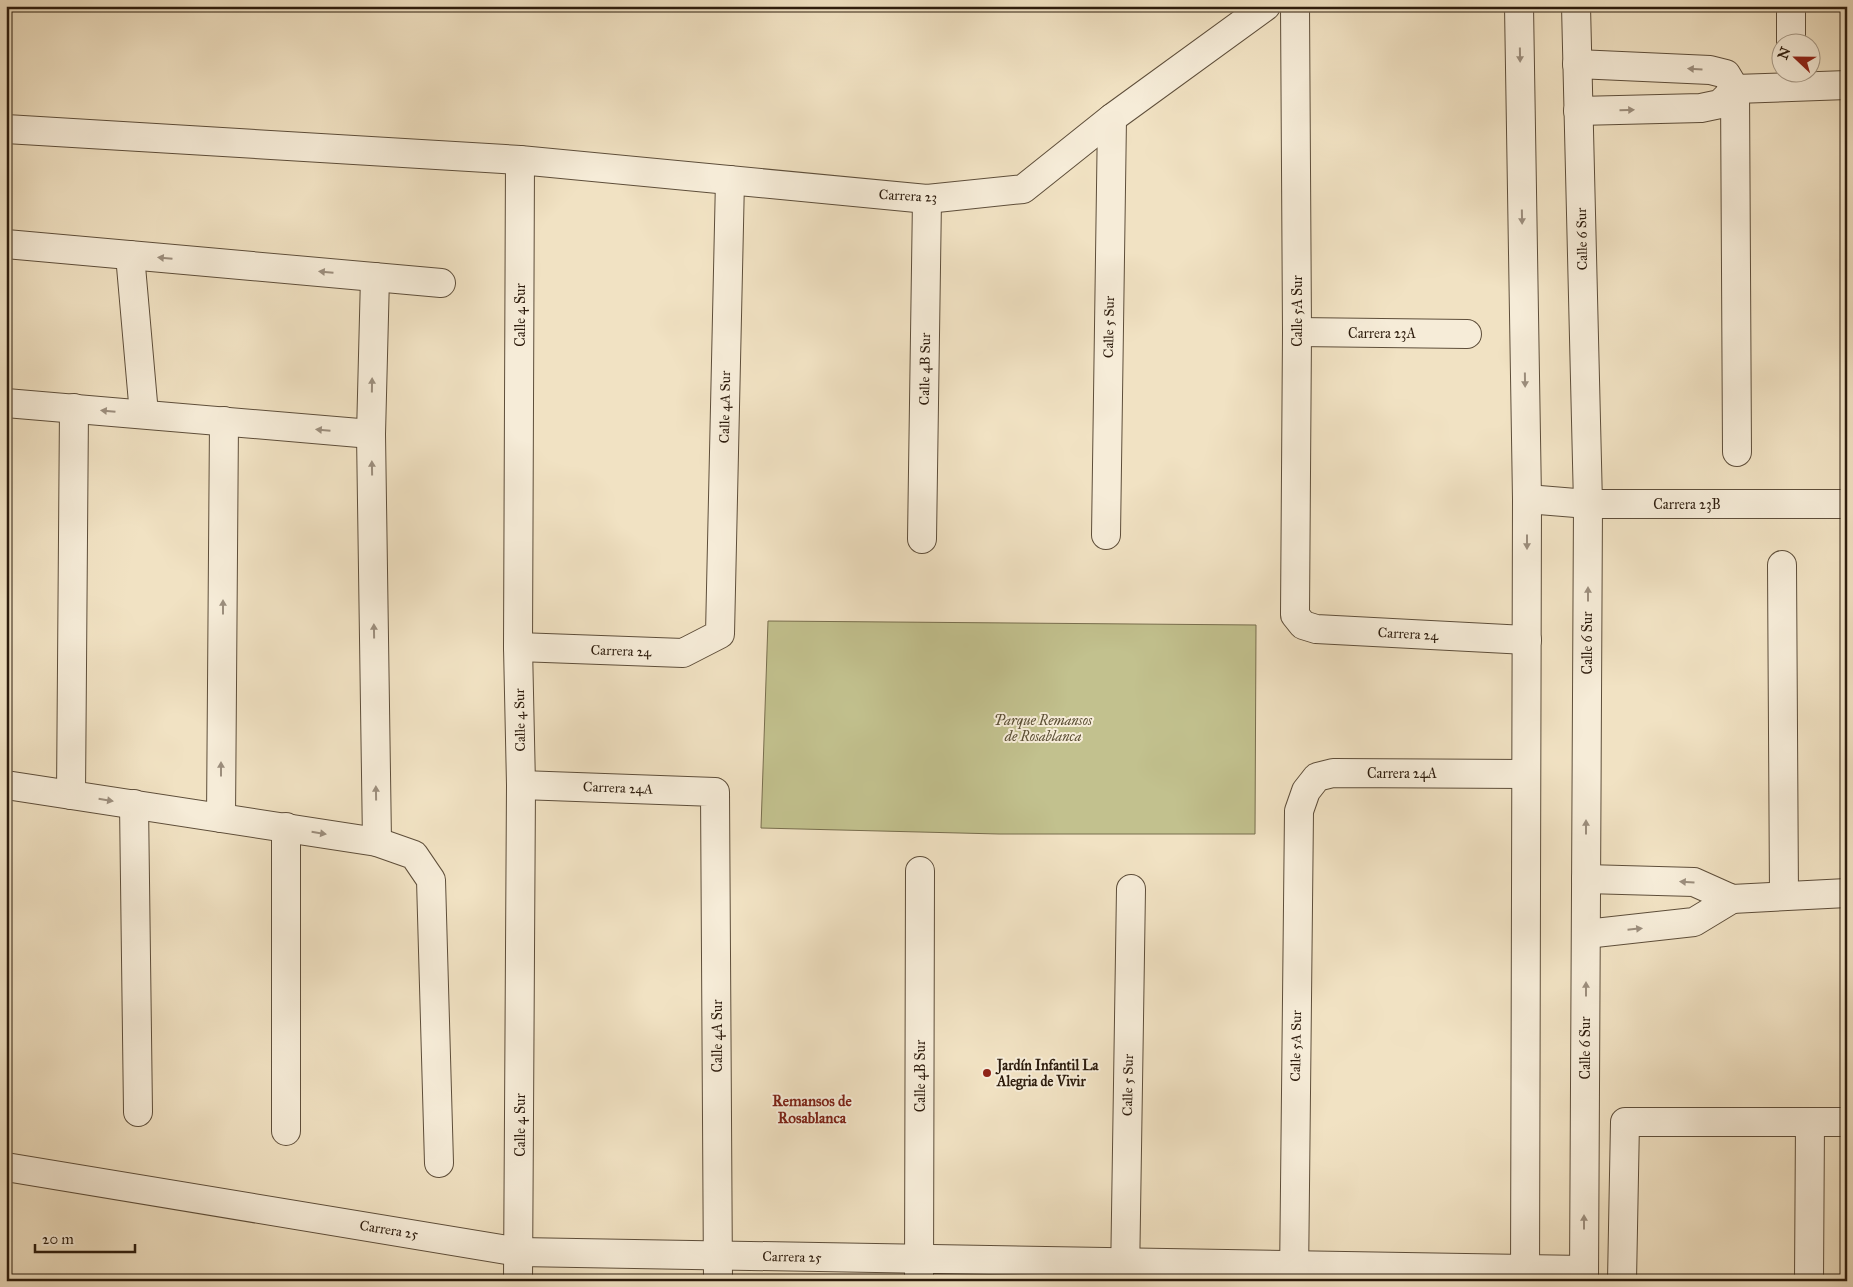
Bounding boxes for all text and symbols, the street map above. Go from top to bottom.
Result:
north arrow [1770,32,1820,82]
text: N [1774,45,1795,62]
one-way arrow [1516,47,1524,63]
one-way arrow [1687,64,1703,72]
one-way arrow [1619,106,1635,114]
street label: Carrera 23 [878,186,938,206]
street label: Calle 6 Sur [1573,207,1591,271]
one-way arrow [1518,210,1526,226]
one-way arrow [156,254,172,262]
one-way arrow [318,268,334,276]
street label: Calle 5A Sur [1289,274,1306,347]
street label: Calle 4 Sur [512,283,529,347]
street label: Calle 5 Sur [1100,295,1118,358]
street label: Carrera 23A [1348,325,1416,342]
street label: Calle 4B Sur [916,332,934,405]
street label: Calle 4A Sur [716,370,734,444]
one-way arrow [1521,372,1529,388]
one-way arrow [369,377,377,393]
one-way arrow [100,407,116,415]
one-way arrow [314,426,330,434]
one-way arrow [367,460,375,476]
street label: Carrera 23B [1653,496,1721,513]
one-way arrow [1523,535,1531,551]
one-way arrow [1584,586,1592,602]
one-way arrow [219,599,227,615]
street label: Calle 6 Sur [1579,611,1596,674]
one-way arrow [370,623,378,639]
street label: Carrera 24 [1377,624,1440,644]
street label: Carrera 24 [590,641,653,661]
street label: Calle 4 Sur [511,687,529,752]
park label: Parque Remansos de Rosablanca [994,712,1093,745]
one-way arrow [217,761,225,777]
street label: Carrera 24A [1367,765,1438,782]
street label: Carrera 24A [583,778,654,798]
one-way arrow [372,785,380,801]
one-way arrow [99,797,115,805]
one-way arrow [1582,818,1590,834]
one-way arrow [311,829,327,837]
one-way arrow [1679,878,1695,886]
one-way arrow [1627,925,1643,933]
one-way arrow [1582,981,1590,997]
street label: Calle 4A Sur [709,999,726,1072]
street label: Calle 5A Sur [1287,1009,1305,1082]
street label: Calle 6 Sur [1577,1016,1594,1079]
street label: Calle 4B Sur [912,1039,929,1112]
street label: Calle 5 Sur [1119,1053,1137,1116]
place label: Jardín Infantil La Alegria de Vivir [995,1057,1100,1091]
marker: Jardín Infantil La Alegria de Vivir [981,1067,993,1079]
district label: Remansos de Rosablanca [772,1092,852,1127]
street label: Calle 4 Sur [512,1093,529,1157]
one-way arrow [1580,1213,1588,1229]
street label: Carrera 25 [358,1217,420,1243]
scale bar [35,1222,135,1254]
text: 20 m [42,1230,74,1248]
street label: Carrera 25 [762,1248,822,1266]

